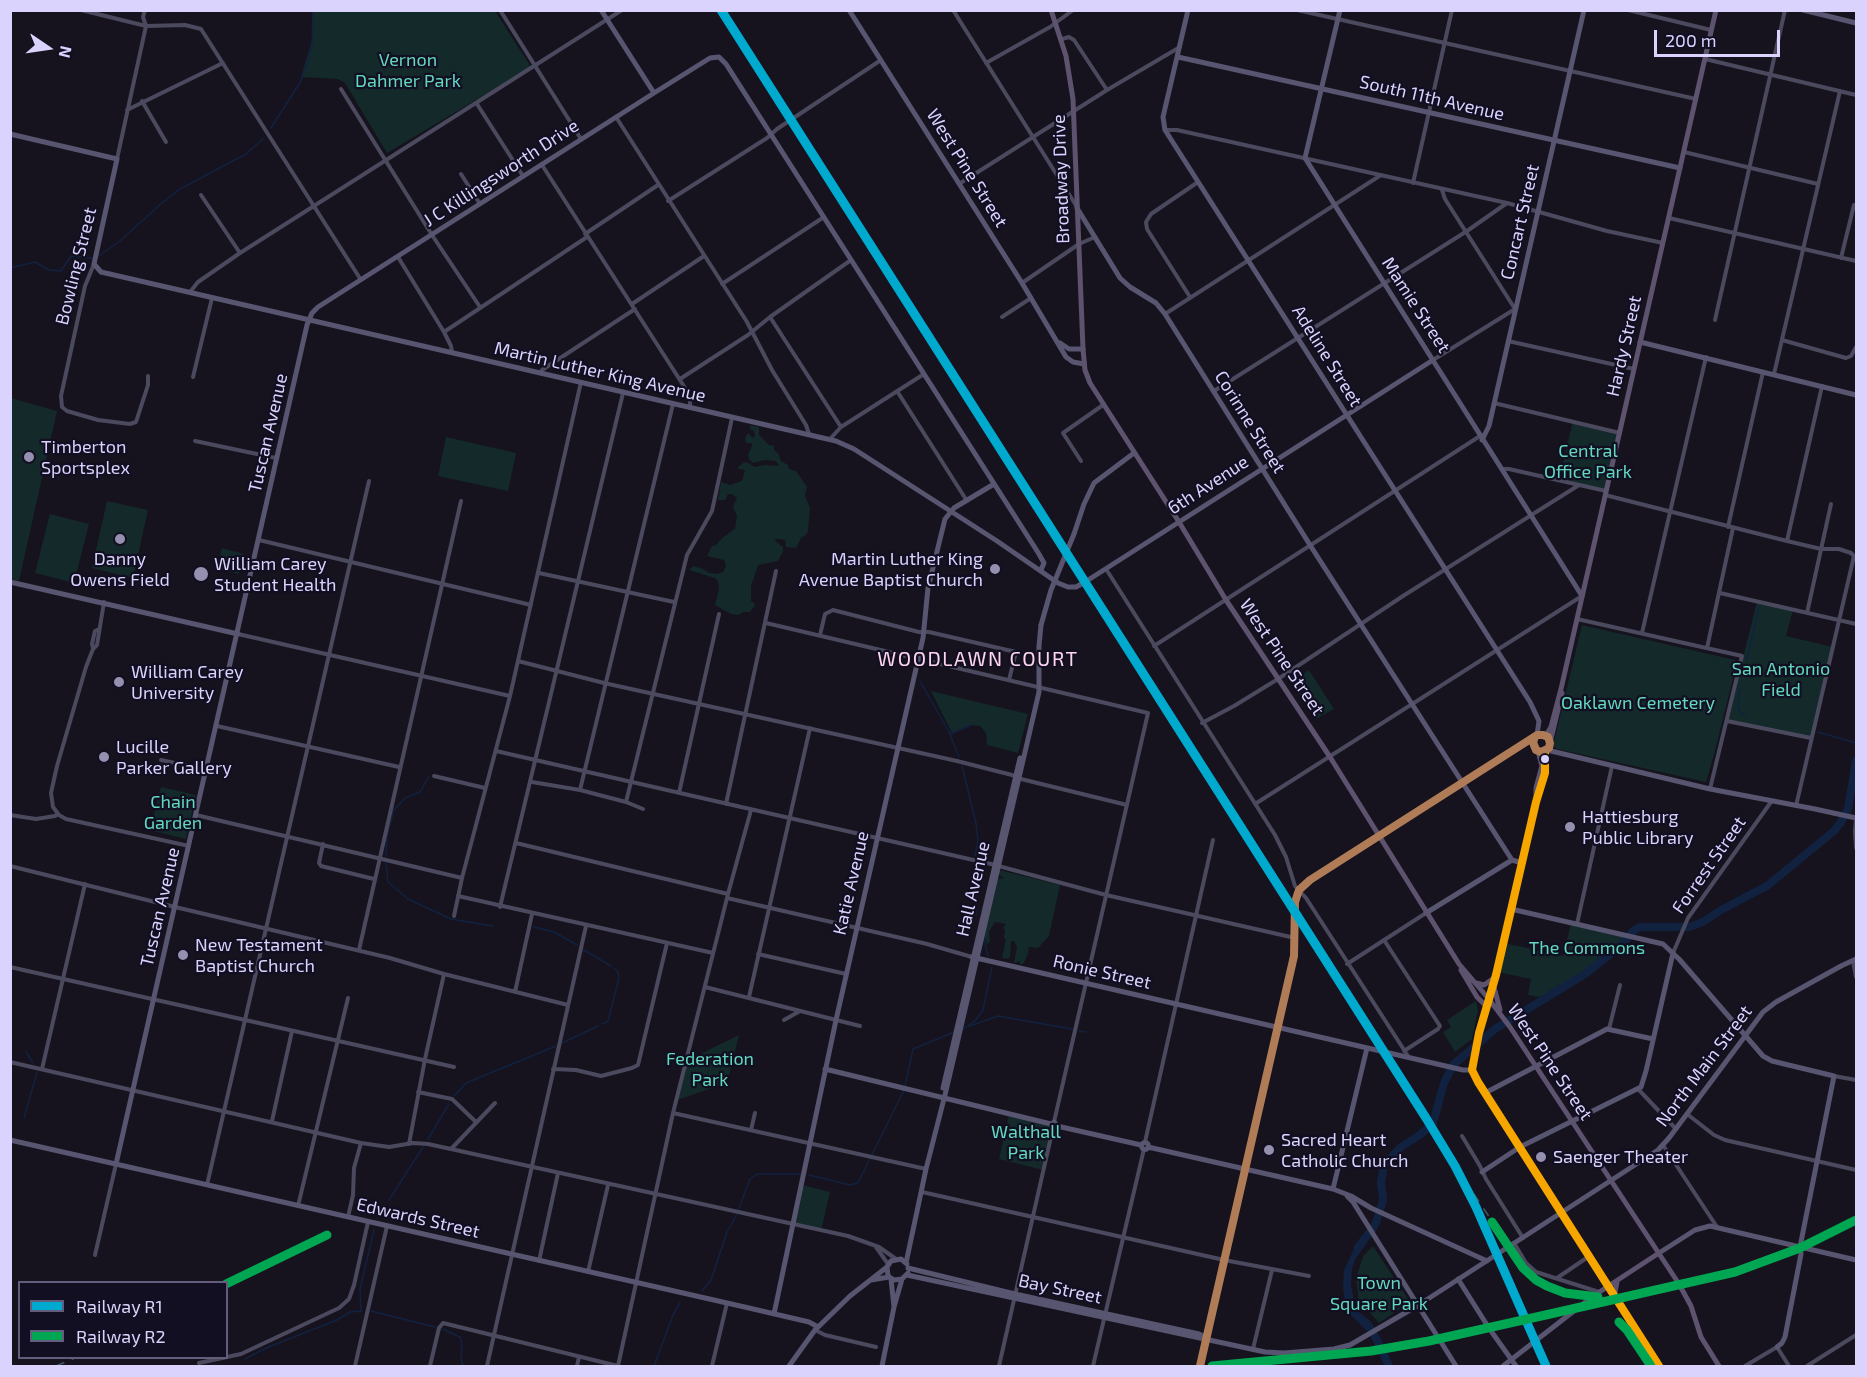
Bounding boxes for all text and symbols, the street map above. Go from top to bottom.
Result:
north arrow [18,18,78,78]
scale bar [1657,18,1783,56]
text: 200 m [1665,29,1717,51]
text: N [55,44,77,60]
park label: Vernon Dahmer Park [355,49,461,92]
street label: South 11th Avenue [1358,71,1506,125]
street label: West Pine Street [922,105,1012,231]
street label: Broadway Drive [1048,114,1074,244]
street label: J C Killingsworth Drive [419,115,583,231]
street label: Concart Street [1496,162,1544,282]
street label: Bowling Street [51,205,101,327]
street label: Mamie Street [1377,253,1455,357]
street label: Hardy Street [1602,293,1646,399]
street label: Adeline Street [1287,301,1367,411]
street label: Martin Luther King Avenue [492,337,708,407]
street label: Corinne Street [1210,367,1290,477]
street label: Tuscan Avenue [244,371,292,495]
place label: Timberton Sportsplex [41,436,130,478]
park label: Central Office Park [1544,440,1632,482]
marker: Timberton Sportsplex [22,450,36,464]
street label: 6th Avenue [1164,451,1252,519]
marker: Danny Owens Field [113,532,127,546]
place label: Danny Owens Field [70,548,170,590]
place label: Martin Luther King Avenue Baptist Church [799,548,983,590]
place label: William Carey Student Health [214,553,337,596]
marker: Martin Luther King Avenue Baptist Church [988,562,1002,576]
marker: William Carey Student Health [192,565,210,583]
street label: West Pine Street [1235,595,1329,719]
district label: WOODLAWN COURT [877,647,1079,671]
park label: San Antonio Field [1732,658,1830,700]
place label: William Carey University [131,661,244,704]
marker: William Carey University [112,675,126,689]
park label: Oaklawn Cemetery [1561,692,1715,714]
place label: Lucille Parker Gallery [116,736,232,778]
marker: Lucille Parker Gallery [97,750,111,764]
unlabelled marker [1539,753,1551,765]
park label: Chain Garden [144,791,202,834]
place label: Hattiesburg Public Library [1582,806,1694,848]
street label: Forrest Street [1668,812,1750,918]
marker: Hattiesburg Public Library [1563,820,1577,834]
street label: Katie Avenue [829,829,873,937]
street label: Hall Avenue [952,839,994,939]
street label: Tuscan Avenue [136,845,184,969]
place label: New Testament Baptist Church [195,934,323,976]
park label: The Commons [1529,937,1645,959]
marker: New Testament Baptist Church [176,948,190,962]
street label: Ronie Street [1051,950,1153,994]
street label: West Pine Street [1503,1000,1597,1124]
street label: North Main Street [1651,1001,1757,1131]
park label: Federation Park [666,1048,754,1090]
park label: Walthall Park [991,1121,1061,1164]
place label: Sacred Heart Catholic Church [1281,1129,1409,1172]
marker: Sacred Heart Catholic Church [1262,1143,1276,1157]
place label: Saenger Theater [1553,1146,1688,1168]
marker: Saenger Theater [1534,1150,1548,1164]
street label: Edwards Street [354,1193,482,1243]
street label: Bay Street [1016,1270,1104,1308]
park label: Town Square Park [1330,1272,1428,1314]
legend [18,1281,228,1359]
text: Railway R1 [76,1295,163,1317]
text: Railway R2 [76,1325,166,1347]

